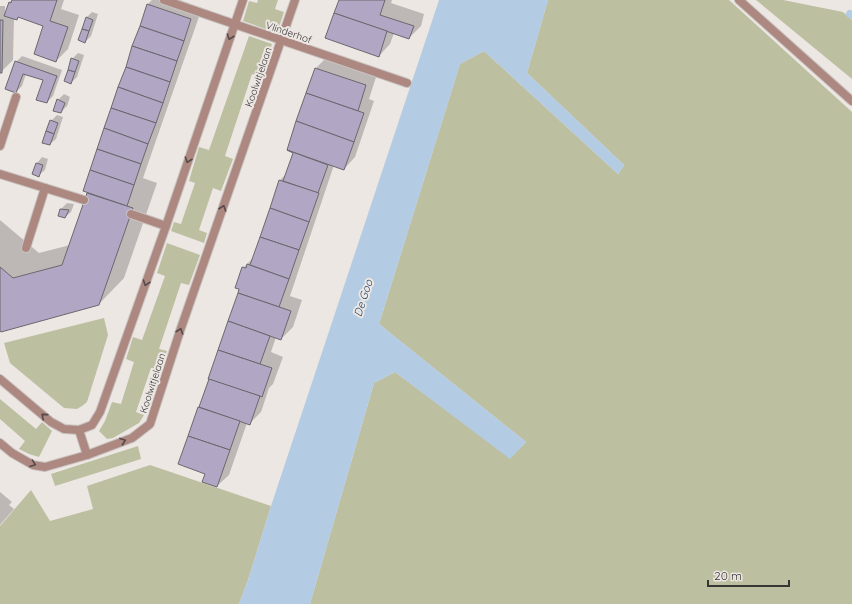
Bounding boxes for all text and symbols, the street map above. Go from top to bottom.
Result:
street label: Vlinderhof [264,19,314,47]
one-way arrow [226,33,235,40]
street label: Koolwitjelaan [242,46,275,109]
one-way arrow [185,156,193,163]
one-way arrow [218,205,227,212]
water label: De Goo [350,276,376,318]
one-way arrow [142,279,151,286]
one-way arrow [175,327,184,334]
street label: Koolwitjelaan [137,351,168,415]
one-way arrow [42,414,49,421]
one-way arrow [120,438,127,446]
one-way arrow [29,459,36,467]
scale bar [708,562,789,588]
text: 20 m [714,568,742,583]

